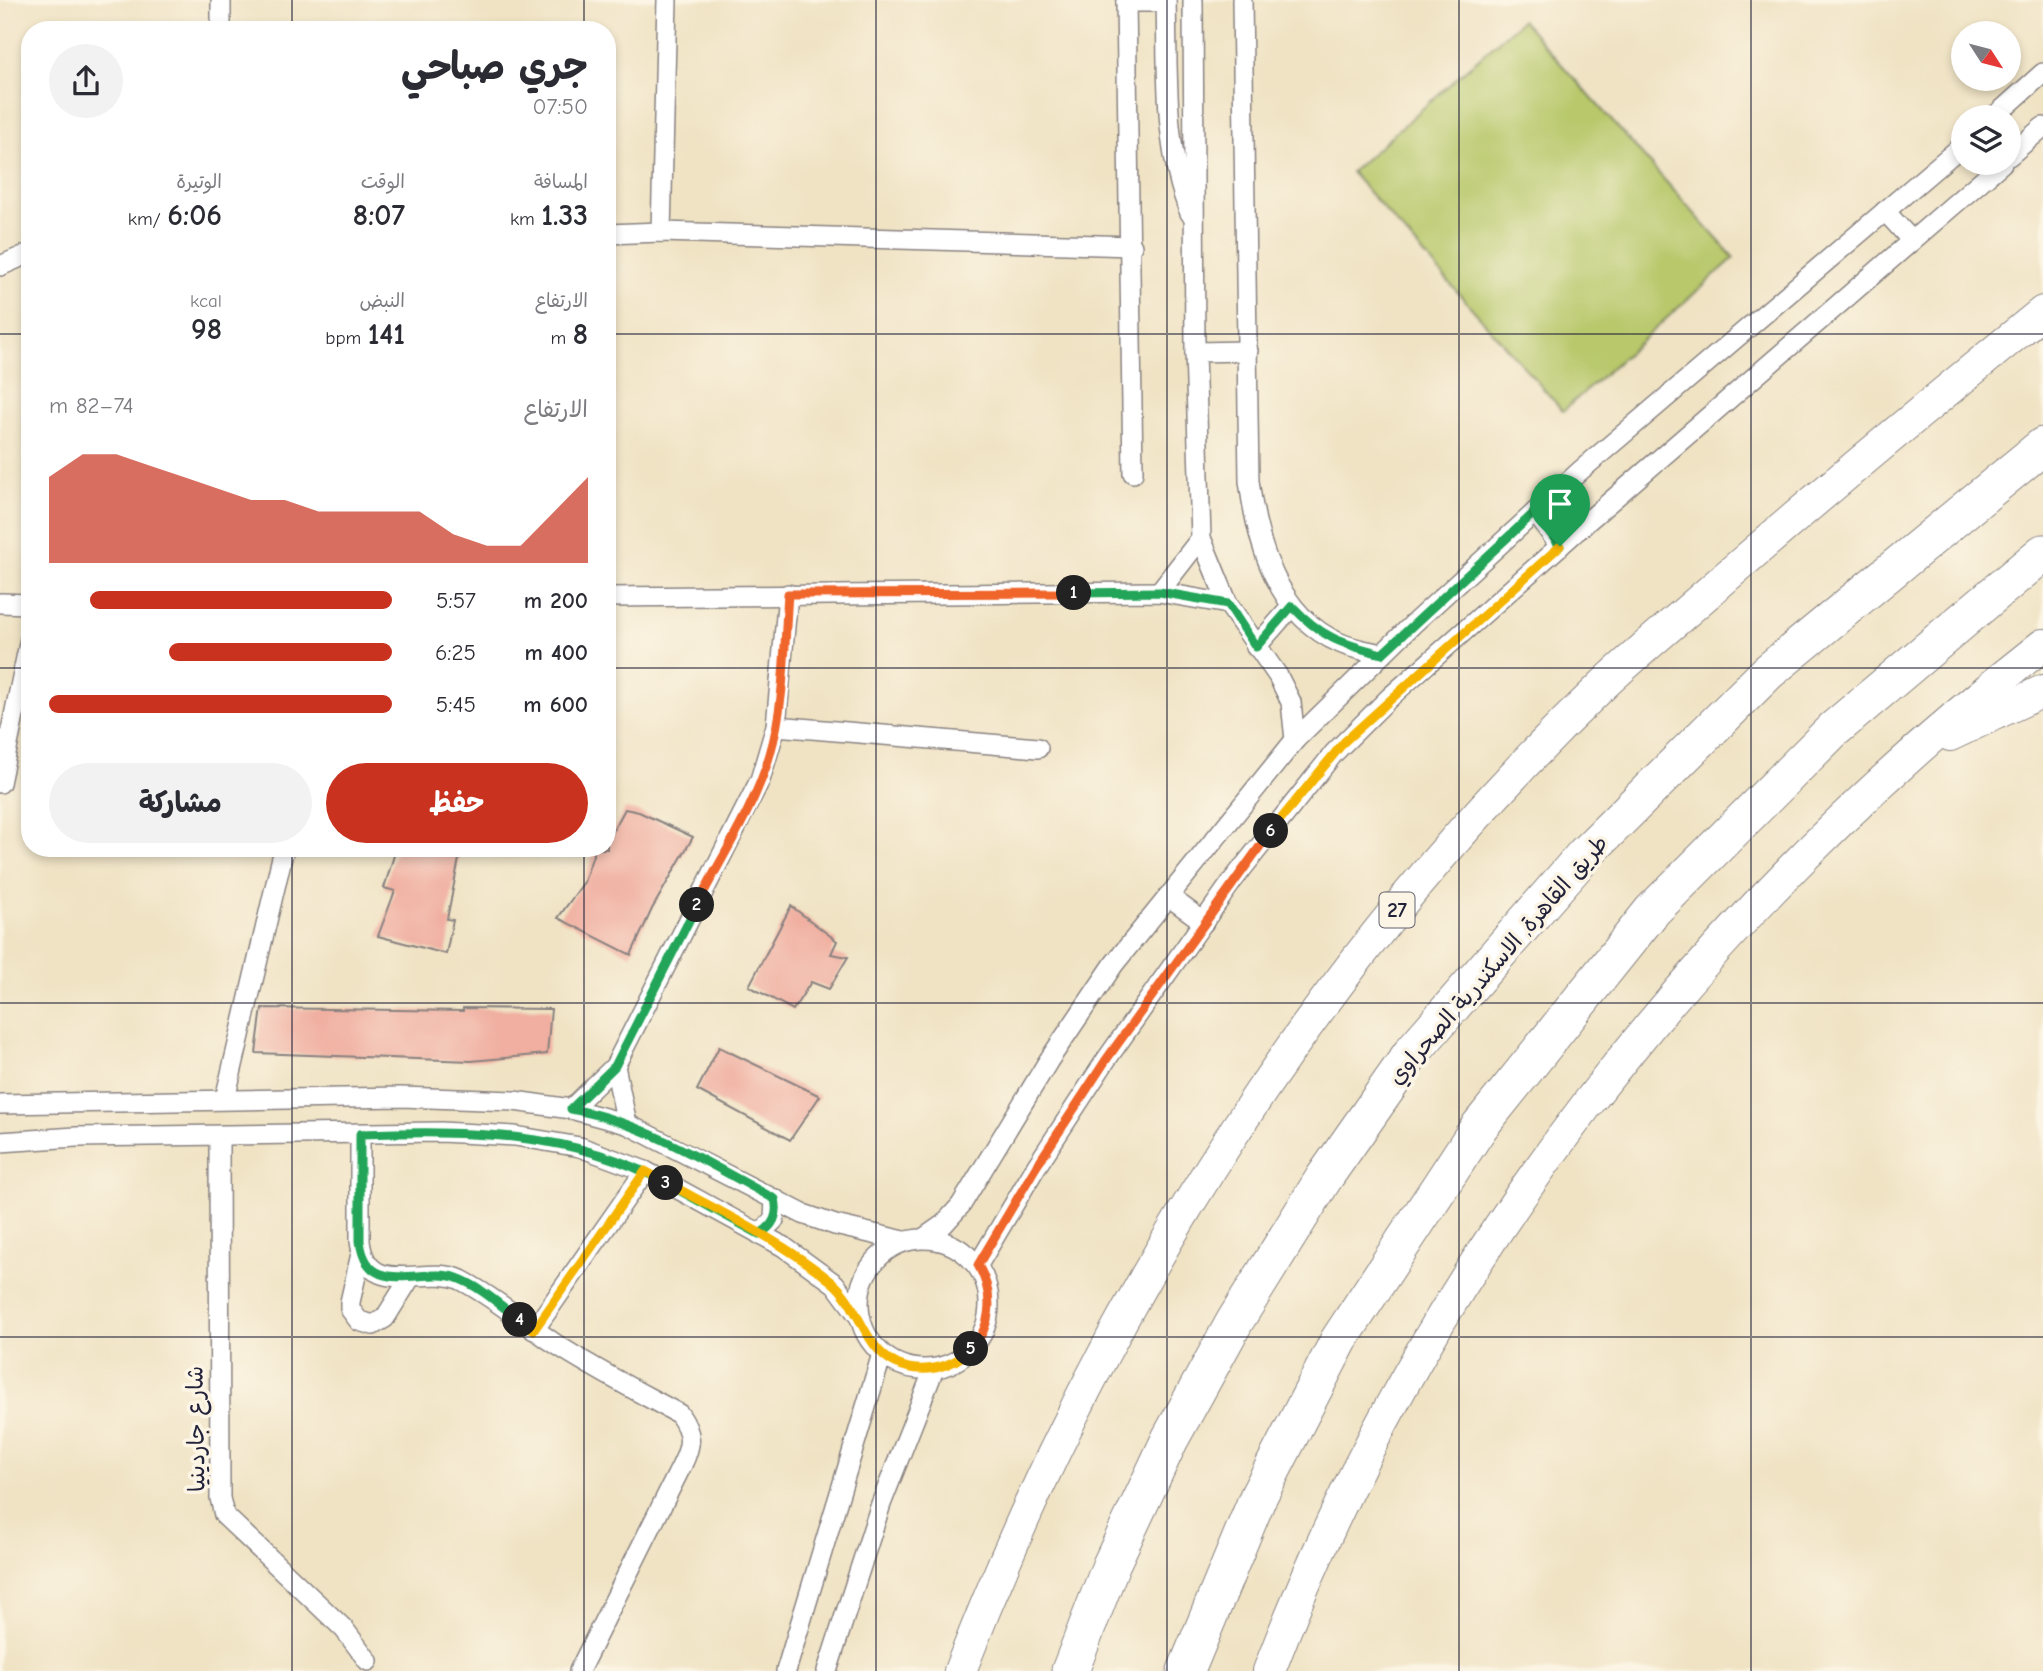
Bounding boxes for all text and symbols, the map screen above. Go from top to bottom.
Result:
north arrow [1951,21,2021,91]
map controls [1951,21,2021,175]
button: share [49,44,123,118]
text: جري صباحي [401,45,588,89]
text: 07:50 [532,93,588,120]
button: layers [1951,105,2021,175]
text: الوتيرة [176,171,222,193]
text: الوقت [361,171,405,193]
text: المسافة [534,171,588,193]
text: 6:06 [167,198,222,233]
text: 8:07 [353,198,405,233]
text: 1.33 [541,198,588,233]
text: /km [128,208,167,230]
text: km [510,208,541,230]
text: kcal [190,290,222,312]
text: النبض [360,290,405,312]
text: الارتفاع [535,290,588,312]
text: 98 [191,312,222,347]
text: 141 [368,317,405,352]
text: 8 [573,317,588,352]
text: bpm [325,327,368,349]
text: m [551,327,573,349]
text: 74–82 m [49,392,134,419]
text: الارتفاع [524,396,588,423]
pin [1530,474,1590,546]
icon: arrive [1541,485,1579,523]
pin: 1 [1056,576,1092,610]
text: 1 [1070,581,1077,603]
text: 5:57 [436,587,476,614]
text: 200 m [524,587,588,614]
text: 6:25 [435,639,476,666]
text: 400 m [524,639,588,666]
text: 5:45 [436,691,476,718]
text: 600 m [523,691,588,718]
button: مشاركة [49,763,312,843]
button: حفظ [326,763,588,843]
pin: 6 [1254,814,1288,848]
text: 6 [1266,819,1275,841]
street label: طريق القاهرة, الاسكندرية الصحراوي [1382,830,1616,1092]
pin: 2 [680,888,714,922]
road number: 27 [1380,892,1414,928]
text: 2 [692,893,701,915]
pin: 3 [648,1166,684,1200]
text: 3 [661,1171,670,1193]
pin: 4 [503,1302,538,1338]
text: 4 [515,1308,524,1330]
pin: 5 [954,1332,988,1366]
text: 5 [965,1337,976,1359]
street label: شارع جاردينيا [181,1366,213,1492]

